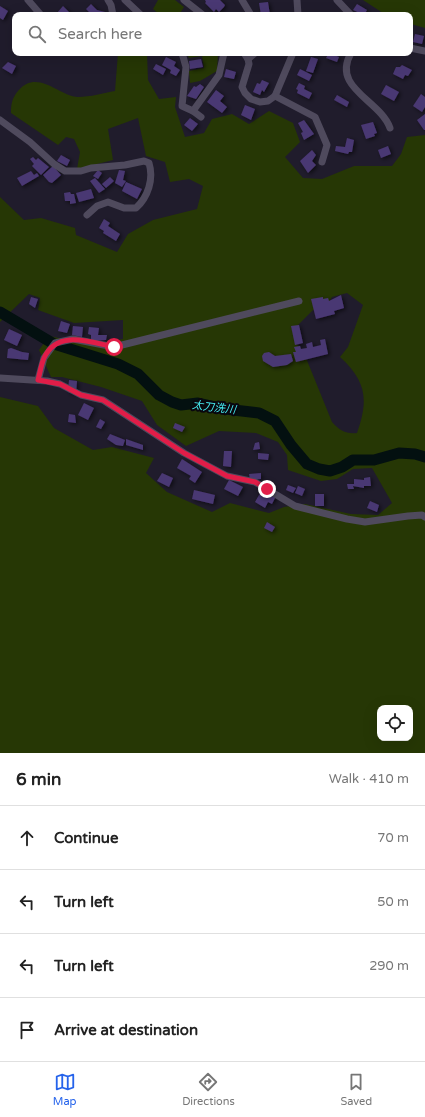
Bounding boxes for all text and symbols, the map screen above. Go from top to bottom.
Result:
search box [12,12,413,56]
icon: search [26,23,48,45]
text: Search here [58,25,142,43]
route start [105,338,123,356]
water label: 太刀洗川 [191,398,238,417]
route end [258,480,276,498]
map controls [377,705,413,741]
button: locate [377,705,413,741]
text: 6 min [16,769,61,790]
text: Walk · 410 m [329,771,409,787]
icon: ahead [16,827,38,849]
text: Continue [54,829,118,847]
text: 70 m [377,830,409,846]
icon: left [16,891,38,913]
text: Turn left [54,893,114,911]
text: 50 m [377,894,409,910]
icon: left [16,955,38,977]
text: Turn left [54,957,114,975]
text: 290 m [369,958,409,974]
icon: arrive [16,1019,38,1041]
text: Arrive at destination [54,1021,198,1039]
tab: Map [53,1071,77,1108]
tab: Directions [182,1071,235,1108]
tab: Saved [340,1071,372,1108]

